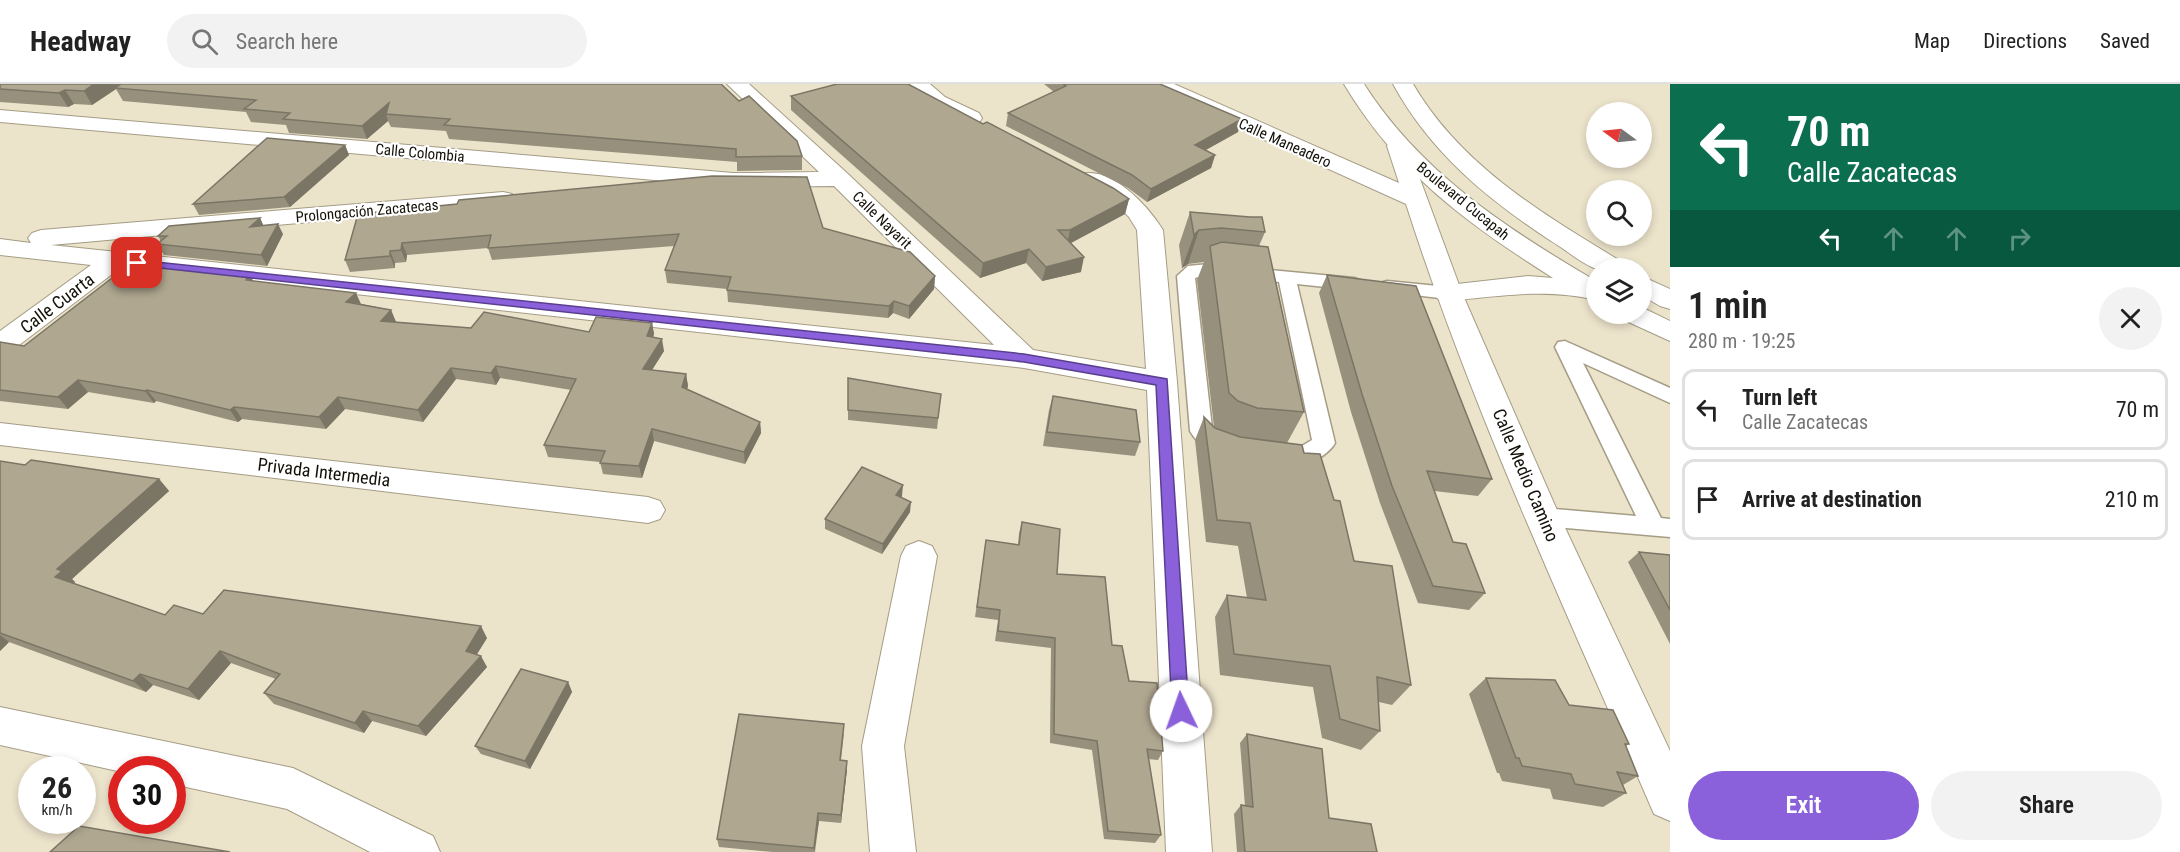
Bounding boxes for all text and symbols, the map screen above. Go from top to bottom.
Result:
search box [167,14,587,68]
text: Headway [30,25,131,58]
icon: search [188,25,221,58]
text: Search here [236,29,338,54]
text: Map [1914,29,1950,53]
text: Directions [1983,29,2067,53]
text: Saved [2100,29,2150,53]
north arrow [1586,102,1652,168]
map controls [1586,102,1652,324]
text: 70 m [1787,107,1870,156]
icon: left [1688,108,1766,186]
street label: Calle Maneadero [1236,115,1334,171]
street label: Calle Colombia [375,140,465,166]
text: Calle Zacatecas [1787,157,1957,189]
street label: Boulevard Cucapah [1413,158,1513,244]
button: search [1586,180,1652,246]
street label: Calle Nayarit [849,187,915,253]
street label: Prolongación Zacatecas [295,196,439,226]
icon: left [1814,222,1847,255]
icon: ahead [1877,222,1910,255]
icon: ahead [1940,222,1973,255]
icon: right [2003,222,2036,255]
pin [111,237,162,288]
icon: arrive [120,246,153,279]
button: layers [1586,258,1652,324]
street label: Calle Cuarta [16,268,98,338]
text: 1 min [1688,285,1768,327]
button: close [2099,287,2162,350]
text: 280 m · 19:25 [1688,329,1795,353]
text: Turn left [1742,385,1817,410]
icon: left [1691,393,1724,426]
text: 70 m [2116,397,2159,422]
street label: Calle Medio Camino [1489,405,1563,545]
text: Calle Zacatecas [1742,410,1868,434]
street label: Privada Intermedia [256,453,392,491]
icon: arrive [1691,483,1724,516]
text: Arrive at destination [1742,487,1922,512]
text: 210 m [2105,487,2159,512]
position arrow [1149,679,1213,743]
speed limit sign: 30 [108,756,186,834]
text: 26 [42,770,72,805]
button: Exit [1688,771,1919,840]
button: Share [1931,771,2162,840]
text: km/h [42,801,72,819]

